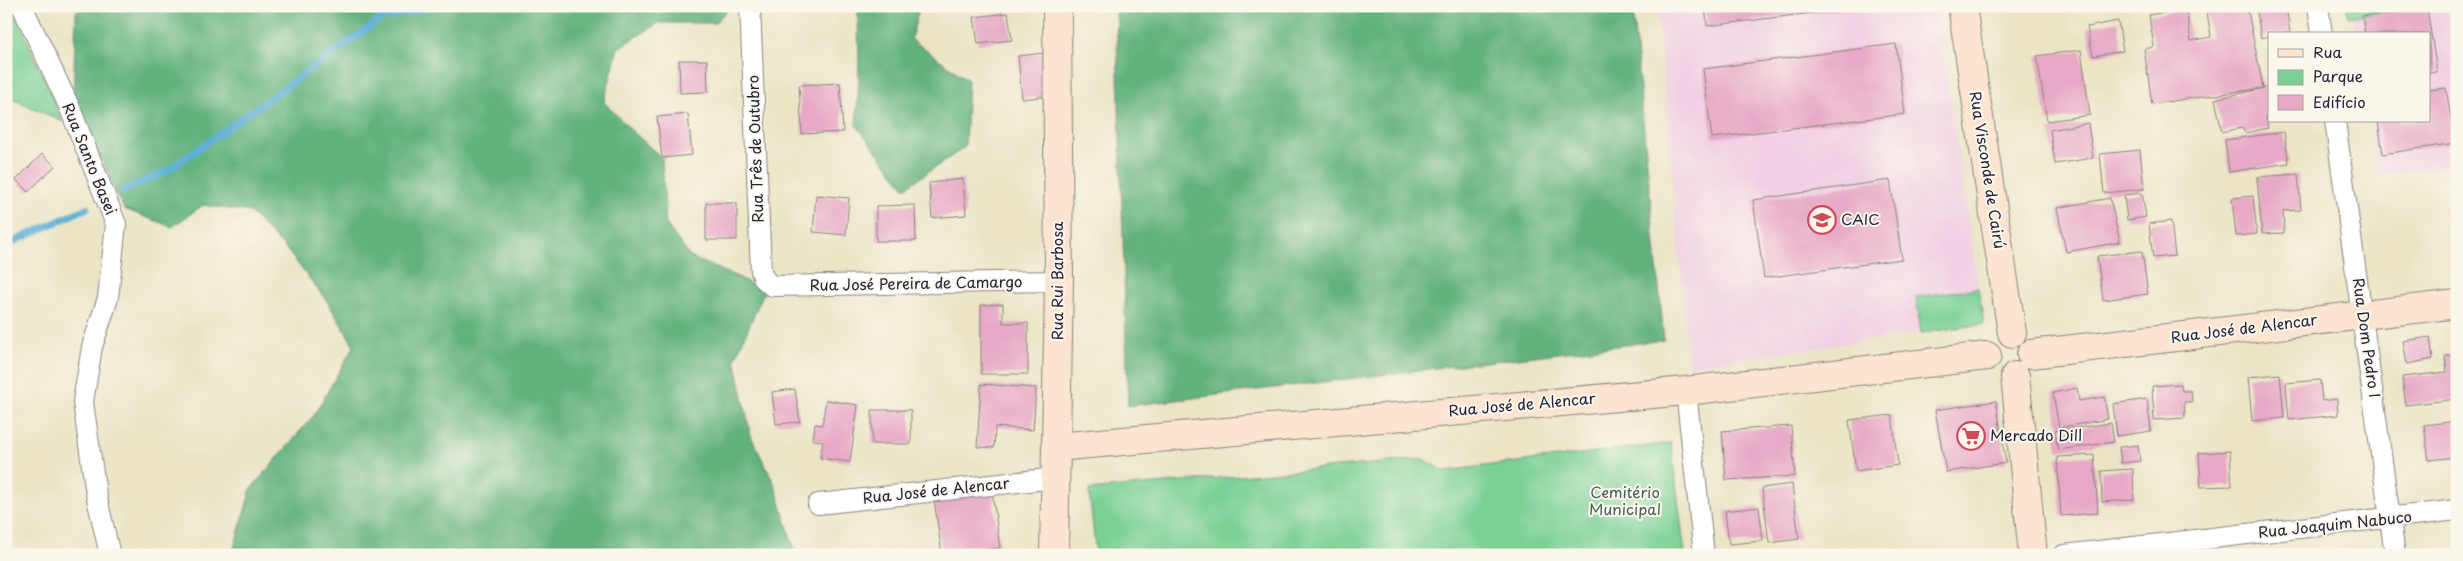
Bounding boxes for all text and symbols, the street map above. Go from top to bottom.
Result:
legend [2268,32,2430,122]
text: Rua [2313,40,2342,63]
text: Parque [2313,64,2363,87]
street label: Rua Três de Outubro [740,75,769,223]
street label: Rua Visconde de Cairú [1965,89,2012,250]
text: Edifício [2313,90,2366,113]
street label: Rua Santo Basei [57,99,123,218]
school or university icon: CAIC [1807,205,1837,235]
place label: CAIC [1841,207,1880,230]
street label: Rua Rui Barbosa [1045,221,1068,340]
street label: Rua José Pereira de Camargo [809,269,1023,296]
street label: Rua Dom Pedro I [2348,276,2387,399]
street label: Rua José de Alencar [2169,307,2318,348]
street label: Rua José de Alencar [1447,386,1596,421]
supermarket icon: Mercado Dill [1956,421,1986,451]
place label: Mercado Dill [1990,423,2082,446]
street label: Rua José de Alencar [861,470,1010,509]
park label: Cemitério Municipal [1589,480,1661,520]
street label: Rua Joaquim Nabuco [2257,504,2413,543]

